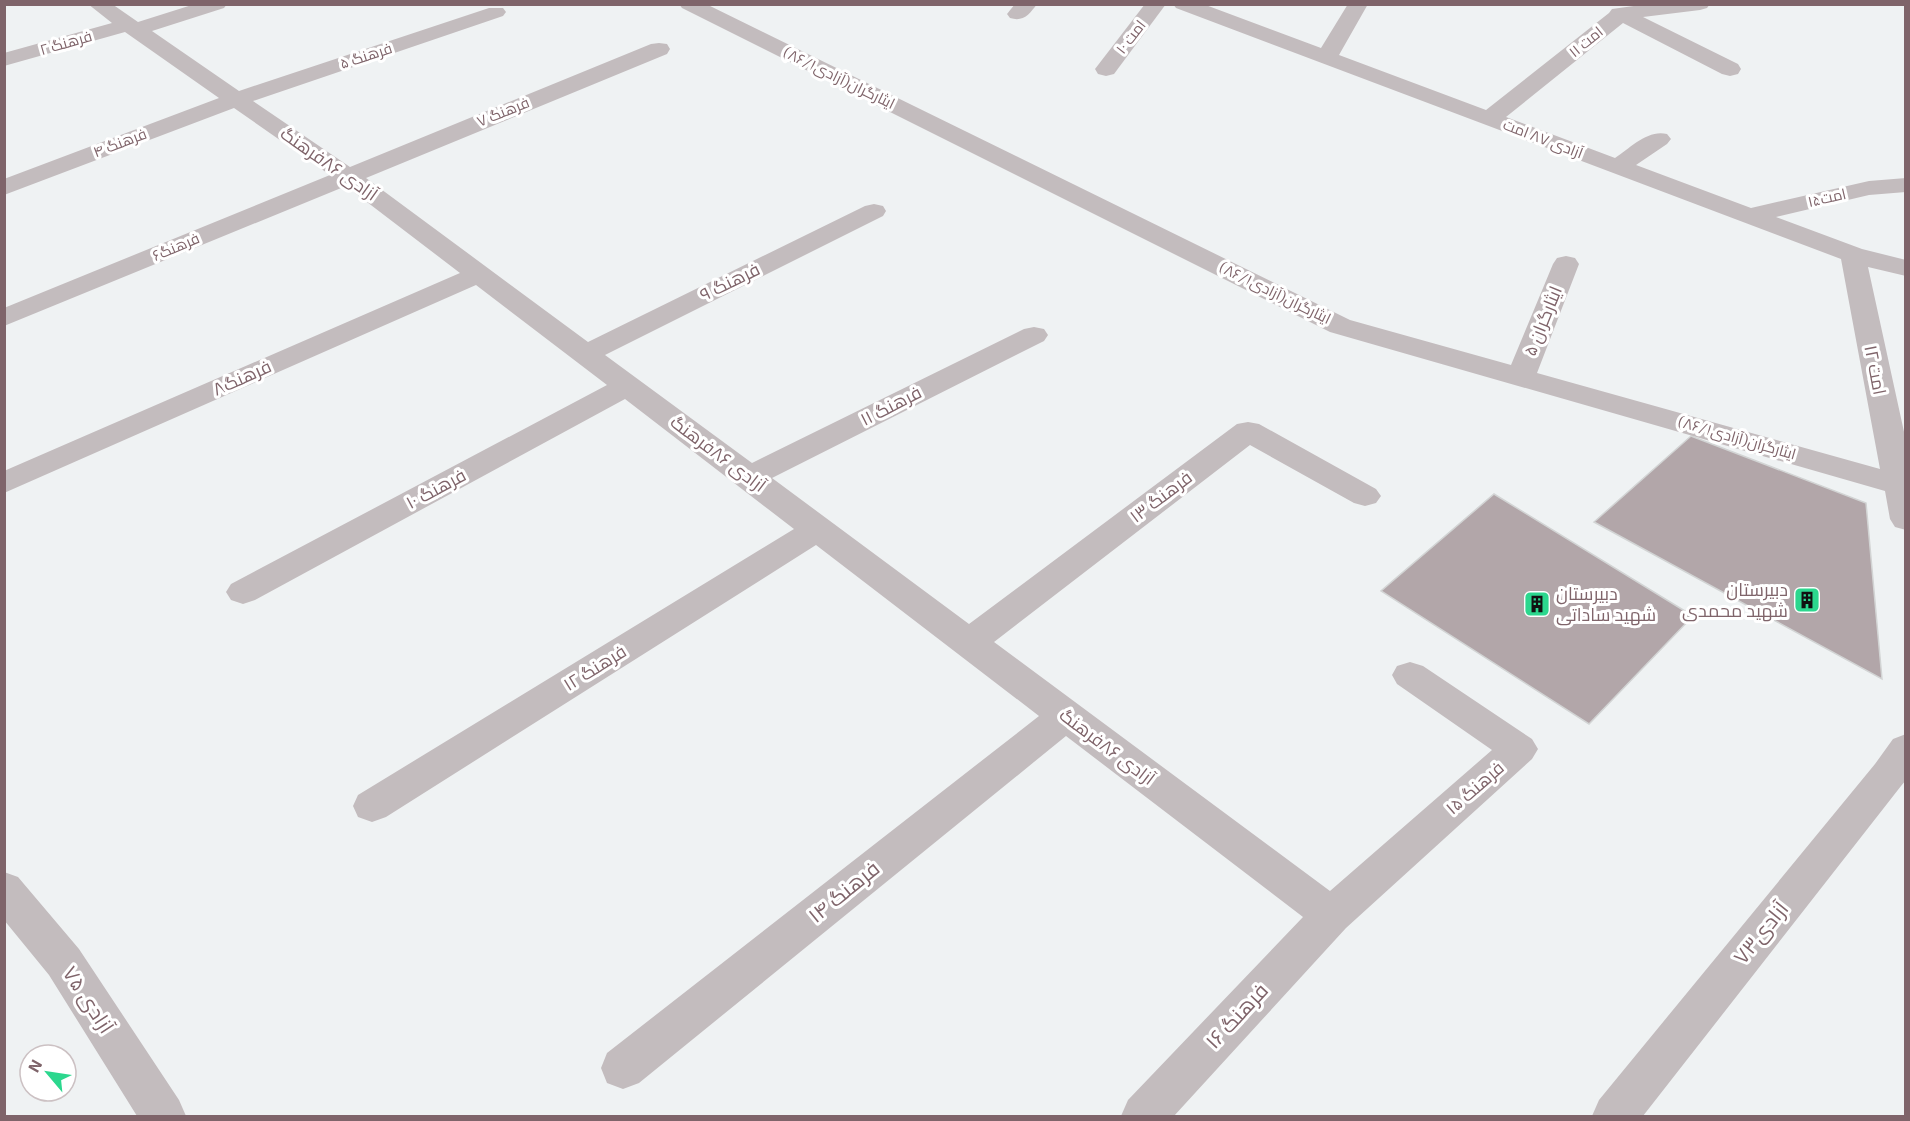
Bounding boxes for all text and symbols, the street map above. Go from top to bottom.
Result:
street label: امت ۱۰ [1112,16,1149,57]
street label: امت ۱۱ [1565,22,1606,60]
street label: فرهنگ ۲ [38,26,94,59]
street label: فرهنگ ۵ [337,38,394,73]
street label: ایثارگران(آزادی۸۶/۱) [780,42,898,114]
street label: فرهنگ ۷ [474,92,532,131]
street label: آزادی ۸۷ امت [1500,115,1586,163]
street label: آزادی ۸۶فرهنگ [276,122,383,206]
street label: فرهنگ ۴ [90,124,149,161]
street label: امت۱۵ [1806,184,1848,210]
street label: فرهنگ۶ [149,228,202,265]
street label: فرهنگ ۹ [696,257,764,306]
street label: ایثارگران(آزادی۸۶/۱) [1216,257,1334,329]
street label: ایثارگران ۵ [1518,283,1567,359]
street label: امت ۱۲ [1860,343,1892,397]
street label: فرهنگ۸ [209,354,275,401]
street label: فرهنگ ۱۱ [856,380,925,431]
street label: آزادی ۸۶فرهنگ [666,410,771,497]
street label: ایثارگران(آزادی۸۶/۱) [1676,412,1798,464]
street label: فرهنگ ۱۰ [402,463,470,514]
street label: فرهنگ ۱۳ [1125,466,1197,528]
place label: دبیرستان شهید محمدی [1682,578,1788,622]
place label: دبیرستان شهید ساداتی [1556,582,1656,626]
building icon: دبیرستان شهید محمدی [1792,585,1822,615]
building icon: دبیرستان شهید ساداتی [1522,589,1552,619]
street label: فرهنگ ۱۲ [559,639,630,696]
street label: آزادی ۸۶فرهنگ [1055,703,1160,790]
street label: فرهنگ ۱۵ [1441,756,1509,819]
street label: فرهنگ ۱۴ [802,855,884,928]
street label: آزادی۷۳ [1727,896,1794,970]
street label: آزادی ۷۵ [57,961,120,1039]
street label: فرهنگ ۱۶ [1199,977,1273,1054]
north arrow [18,1043,78,1103]
text: N [23,1056,46,1075]

